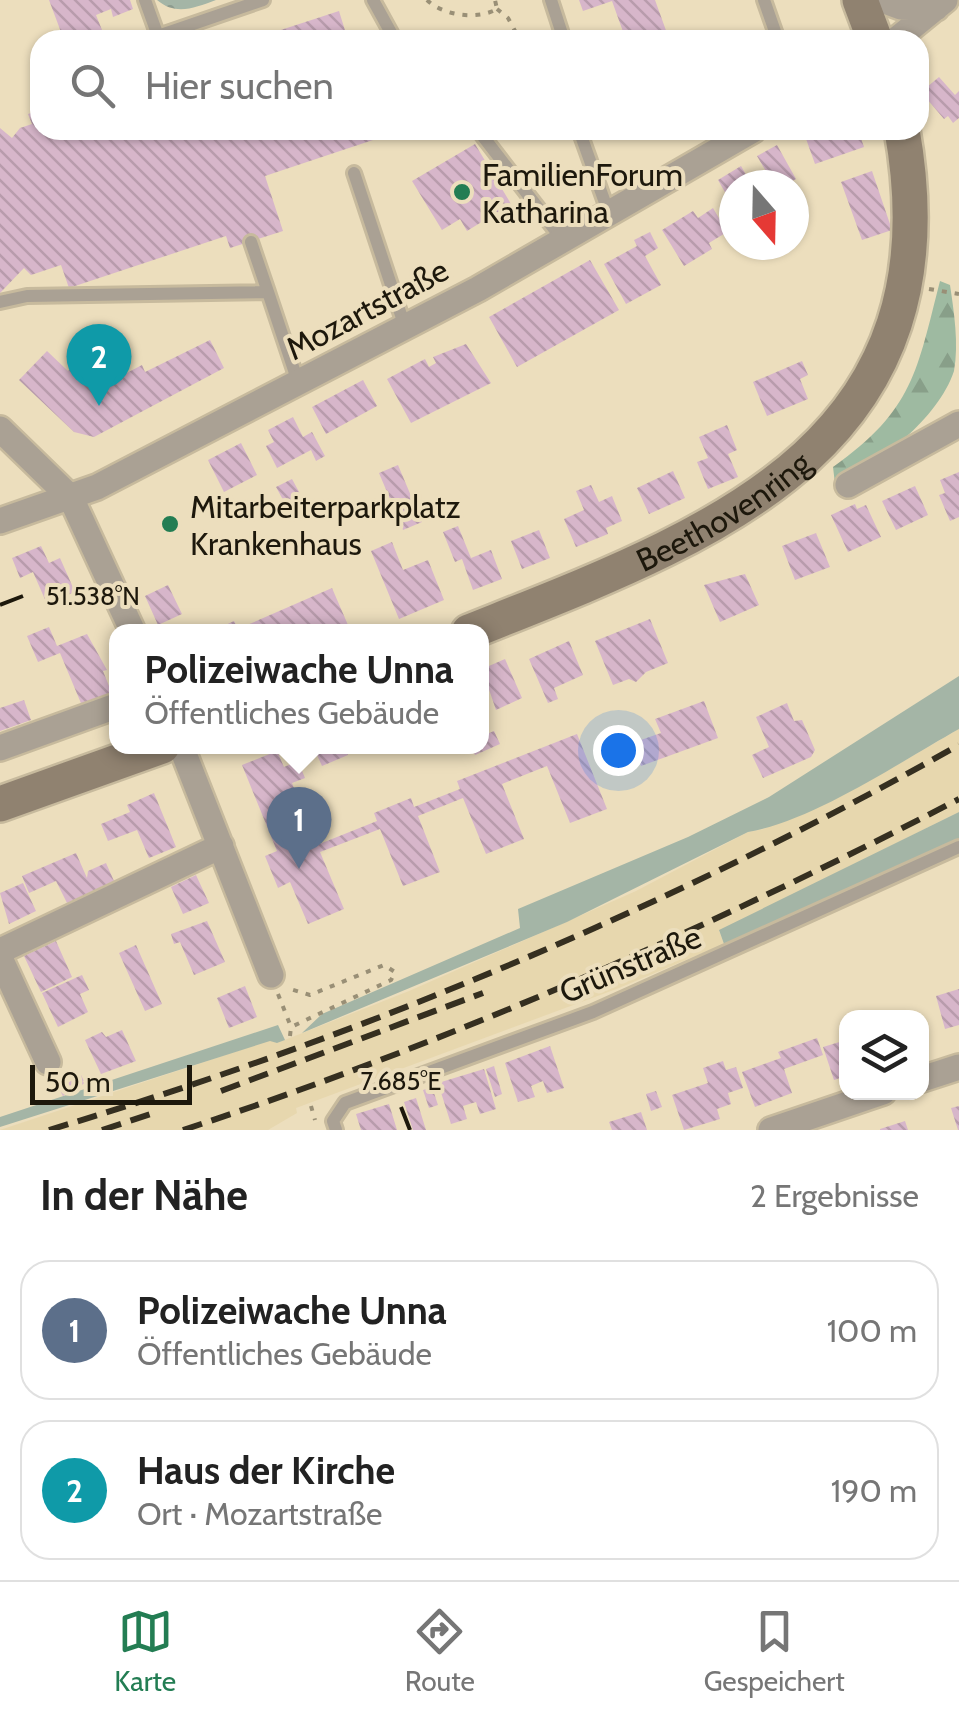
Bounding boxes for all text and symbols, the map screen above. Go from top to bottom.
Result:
search box [30,30,929,140]
icon: search [65,58,120,113]
text: Hier suchen [145,62,334,109]
place label: FamilienForum Katharina [482,155,683,231]
north arrow [719,170,809,260]
marker: FamilienForum Katharina [451,181,473,203]
street label: Mozartstraße [279,250,455,368]
pin: 2 [66,324,132,406]
street label: Beethovenring [630,442,819,579]
place label: Mitarbeiterparkplatz Krankenhaus [190,487,461,563]
marker: Mitarbeiterparkplatz Krankenhaus [159,513,181,535]
text: 51.538°N [46,581,140,611]
popup [109,624,489,754]
text: Polizeiwache Unna [144,646,454,693]
text: Öffentliches Gebäude [144,693,439,732]
your location [593,725,644,776]
pin: 1 [266,786,332,869]
street label: Grünstraße [553,917,707,1011]
map controls [839,1010,929,1100]
button: layers [839,1010,929,1100]
scale bar [30,1060,192,1104]
text: 50 m [45,1065,111,1099]
text: 7.685°E [361,1066,441,1096]
text: In der Nähe [40,1169,248,1221]
text: 2 Ergebnisse [750,1176,919,1215]
text: Polizeiwache Unna [137,1287,447,1334]
text: 1 [69,1311,80,1350]
text: 100 m [827,1311,917,1350]
text: Öffentliches Gebäude [137,1334,432,1373]
text: Haus der Kirche [137,1447,395,1494]
text: 2 [66,1471,83,1510]
text: 190 m [831,1471,917,1510]
text: Ort · Mozartstraße [137,1494,383,1533]
tab: Karte [114,1604,176,1698]
tab: Route [405,1604,475,1698]
tab: Gespeichert [704,1604,845,1698]

